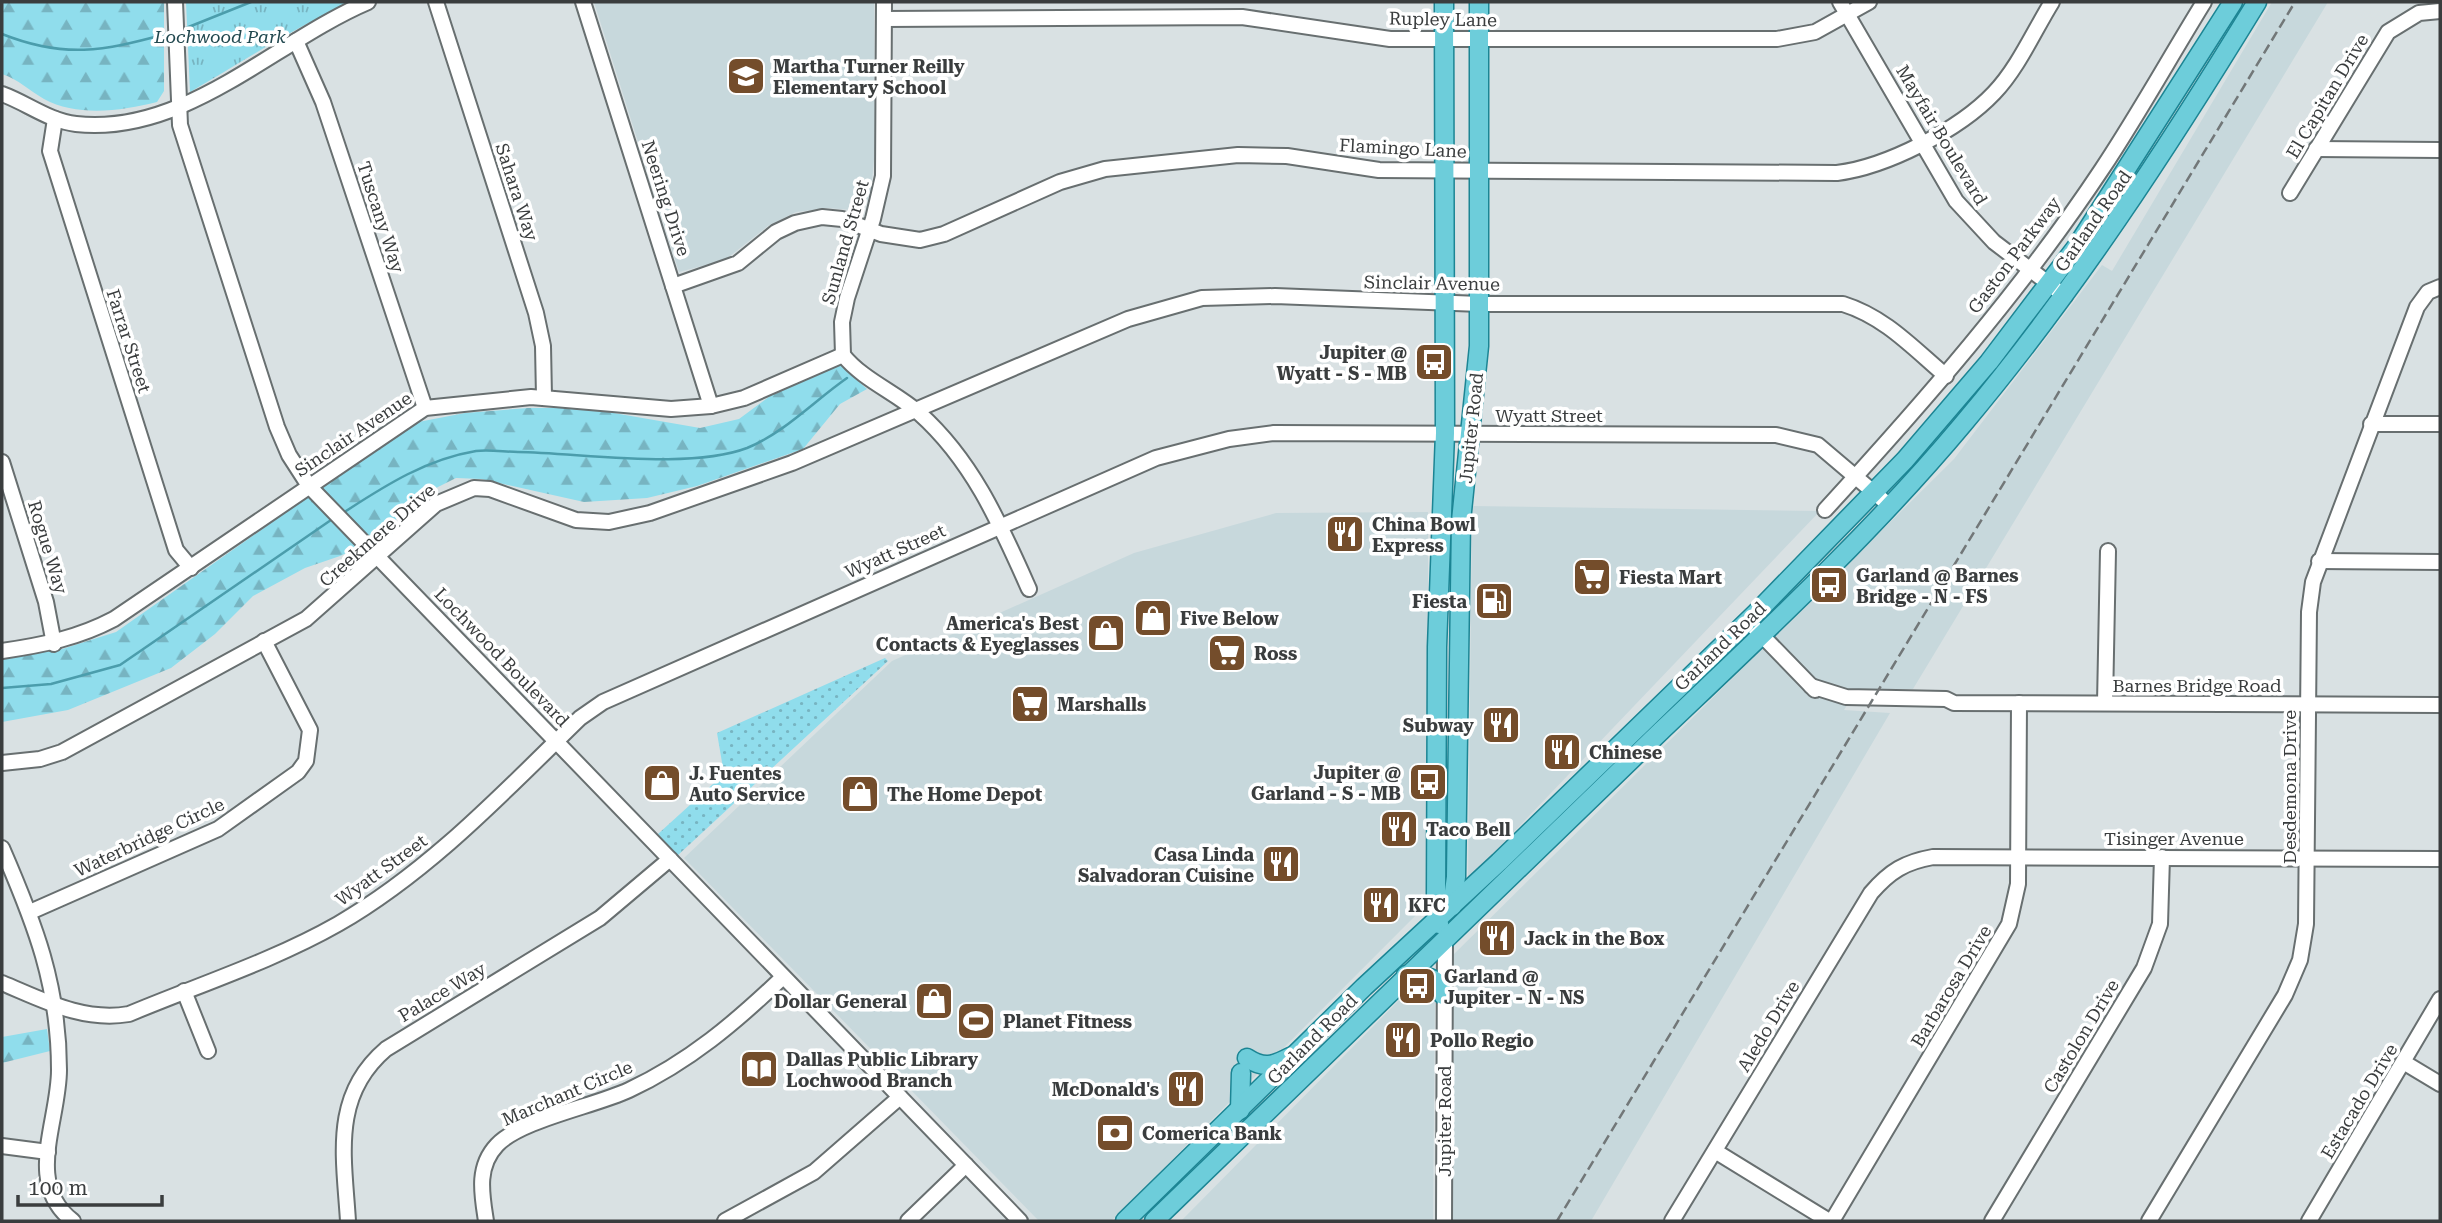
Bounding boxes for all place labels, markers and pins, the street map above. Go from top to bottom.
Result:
school or university icon: Martha Turner Reilly Elementary School [725,55,767,97]
place label: Martha Turner Reilly Elementary School [773,56,965,98]
bus stop icon: Jupiter @ Wyatt - S - MB [1413,341,1455,383]
place label: Jupiter @ Wyatt - S - MB [1276,342,1407,384]
restaurant icon: China Bowl Express [1324,513,1366,555]
place label: China Bowl Express [1372,514,1476,556]
supermarket icon: Fiesta Mart [1571,556,1613,598]
bus stop icon: Garland @ Barnes Bridge - N - FS [1808,564,1850,606]
place label: Garland @ Barnes Bridge - N - FS [1856,565,2019,607]
place label: Fiesta Mart [1619,567,1722,588]
fuel station icon: Fiesta [1473,580,1515,622]
place label: Fiesta [1412,591,1467,612]
shop icon: Five Below [1132,597,1174,639]
place label: Five Below [1180,608,1279,629]
shop icon: America's Best Contacts & Eyeglasses [1085,612,1127,654]
place label: America's Best Contacts & Eyeglasses [876,613,1079,655]
supermarket icon: Ross [1206,632,1248,674]
place label: Ross [1254,643,1297,664]
supermarket icon: Marshalls [1009,683,1051,725]
place label: Marshalls [1057,694,1146,715]
restaurant icon: Subway [1480,704,1522,746]
place label: Subway [1403,715,1474,736]
restaurant icon: Chinese [1541,731,1583,773]
place label: Chinese [1589,742,1663,763]
bus stop icon: Jupiter @ Garland - S - MB [1407,761,1449,803]
shop icon: J. Fuentes Auto Service [641,762,683,804]
place label: Jupiter @ Garland - S - MB [1251,762,1401,804]
place label: J. Fuentes Auto Service [689,763,805,805]
shop icon: The Home Depot [839,773,881,815]
place label: The Home Depot [887,784,1042,805]
restaurant icon: Taco Bell [1378,808,1420,850]
place label: Taco Bell [1426,819,1511,840]
restaurant icon: Casa Linda Salvadoran Cuisine [1260,843,1302,885]
place label: Casa Linda Salvadoran Cuisine [1078,844,1254,886]
restaurant icon: KFC [1360,884,1402,926]
place label: KFC [1408,895,1446,916]
restaurant icon: Jack in the Box [1476,917,1518,959]
place label: Jack in the Box [1524,928,1665,949]
bus stop icon: Garland @ Jupiter - N - NS [1396,965,1438,1007]
place label: Garland @ Jupiter - N - NS [1444,966,1584,1008]
shop icon: Dollar General [913,980,955,1022]
place label: Dollar General [774,991,907,1012]
sports icon: Planet Fitness [955,1000,997,1042]
place label: Planet Fitness [1003,1011,1132,1032]
restaurant icon: Pollo Regio [1382,1019,1424,1061]
place label: Pollo Regio [1430,1030,1534,1051]
library icon: Dallas Public Library Lochwood Branch [738,1048,780,1090]
place label: Dallas Public Library Lochwood Branch [786,1049,978,1091]
restaurant icon: McDonald's [1165,1068,1207,1110]
place label: McDonald's [1052,1079,1159,1100]
bank icon: Comerica Bank [1094,1112,1136,1154]
place label: Comerica Bank [1142,1123,1282,1144]

